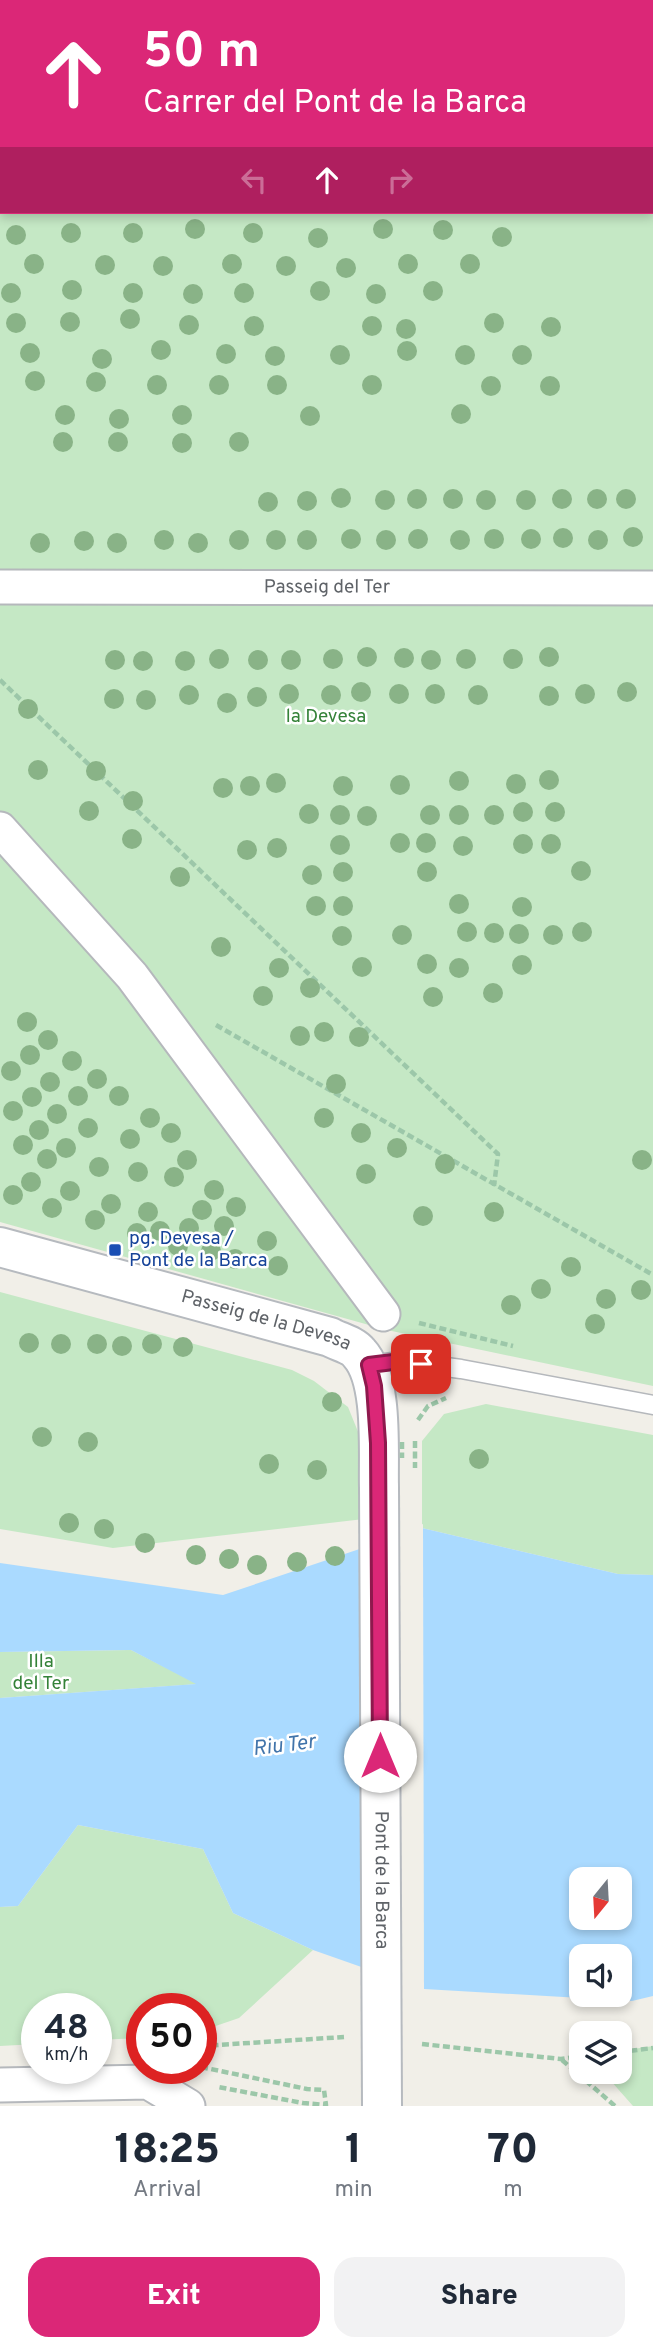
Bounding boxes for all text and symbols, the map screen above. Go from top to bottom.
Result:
text: 50 m [143,23,260,85]
icon: ahead [28,28,119,119]
text: Carrer del Pont de la Barca [143,84,527,124]
icon: left [235,161,273,199]
icon: ahead [308,161,346,199]
icon: right [381,161,419,199]
street label: Passeig del Ter [264,575,391,600]
park label: la Devesa [286,705,366,729]
place label: pg. Devesa / Pont de la Barca [129,1227,268,1273]
marker: pg. Devesa / Pont de la Barca [107,1242,123,1258]
street label: Passeig de la Devesa [179,1285,355,1357]
pin [391,1334,451,1394]
icon: arrive [402,1345,440,1383]
park label: Illa del Ter [13,1650,70,1696]
position arrow [343,1719,417,1793]
water label: Riu Ter [251,1729,319,1763]
street label: Pont de la Barca [369,1811,393,1949]
north arrow [569,1867,632,1930]
map controls [569,1867,632,2084]
button: sound [569,1944,632,2007]
speed limit sign: 50 [126,1993,217,2084]
text: 48 [44,2007,89,2051]
button: layers [569,2021,632,2084]
text: km/h [45,2044,88,2067]
text: 18:25 [115,2125,220,2178]
text: 1 [345,2125,362,2178]
text: 70 [487,2125,538,2178]
text: Arrival [133,2176,202,2205]
text: min [335,2176,373,2205]
text: m [503,2176,523,2205]
button: Exit [28,2257,320,2337]
button: Share [334,2257,625,2337]

